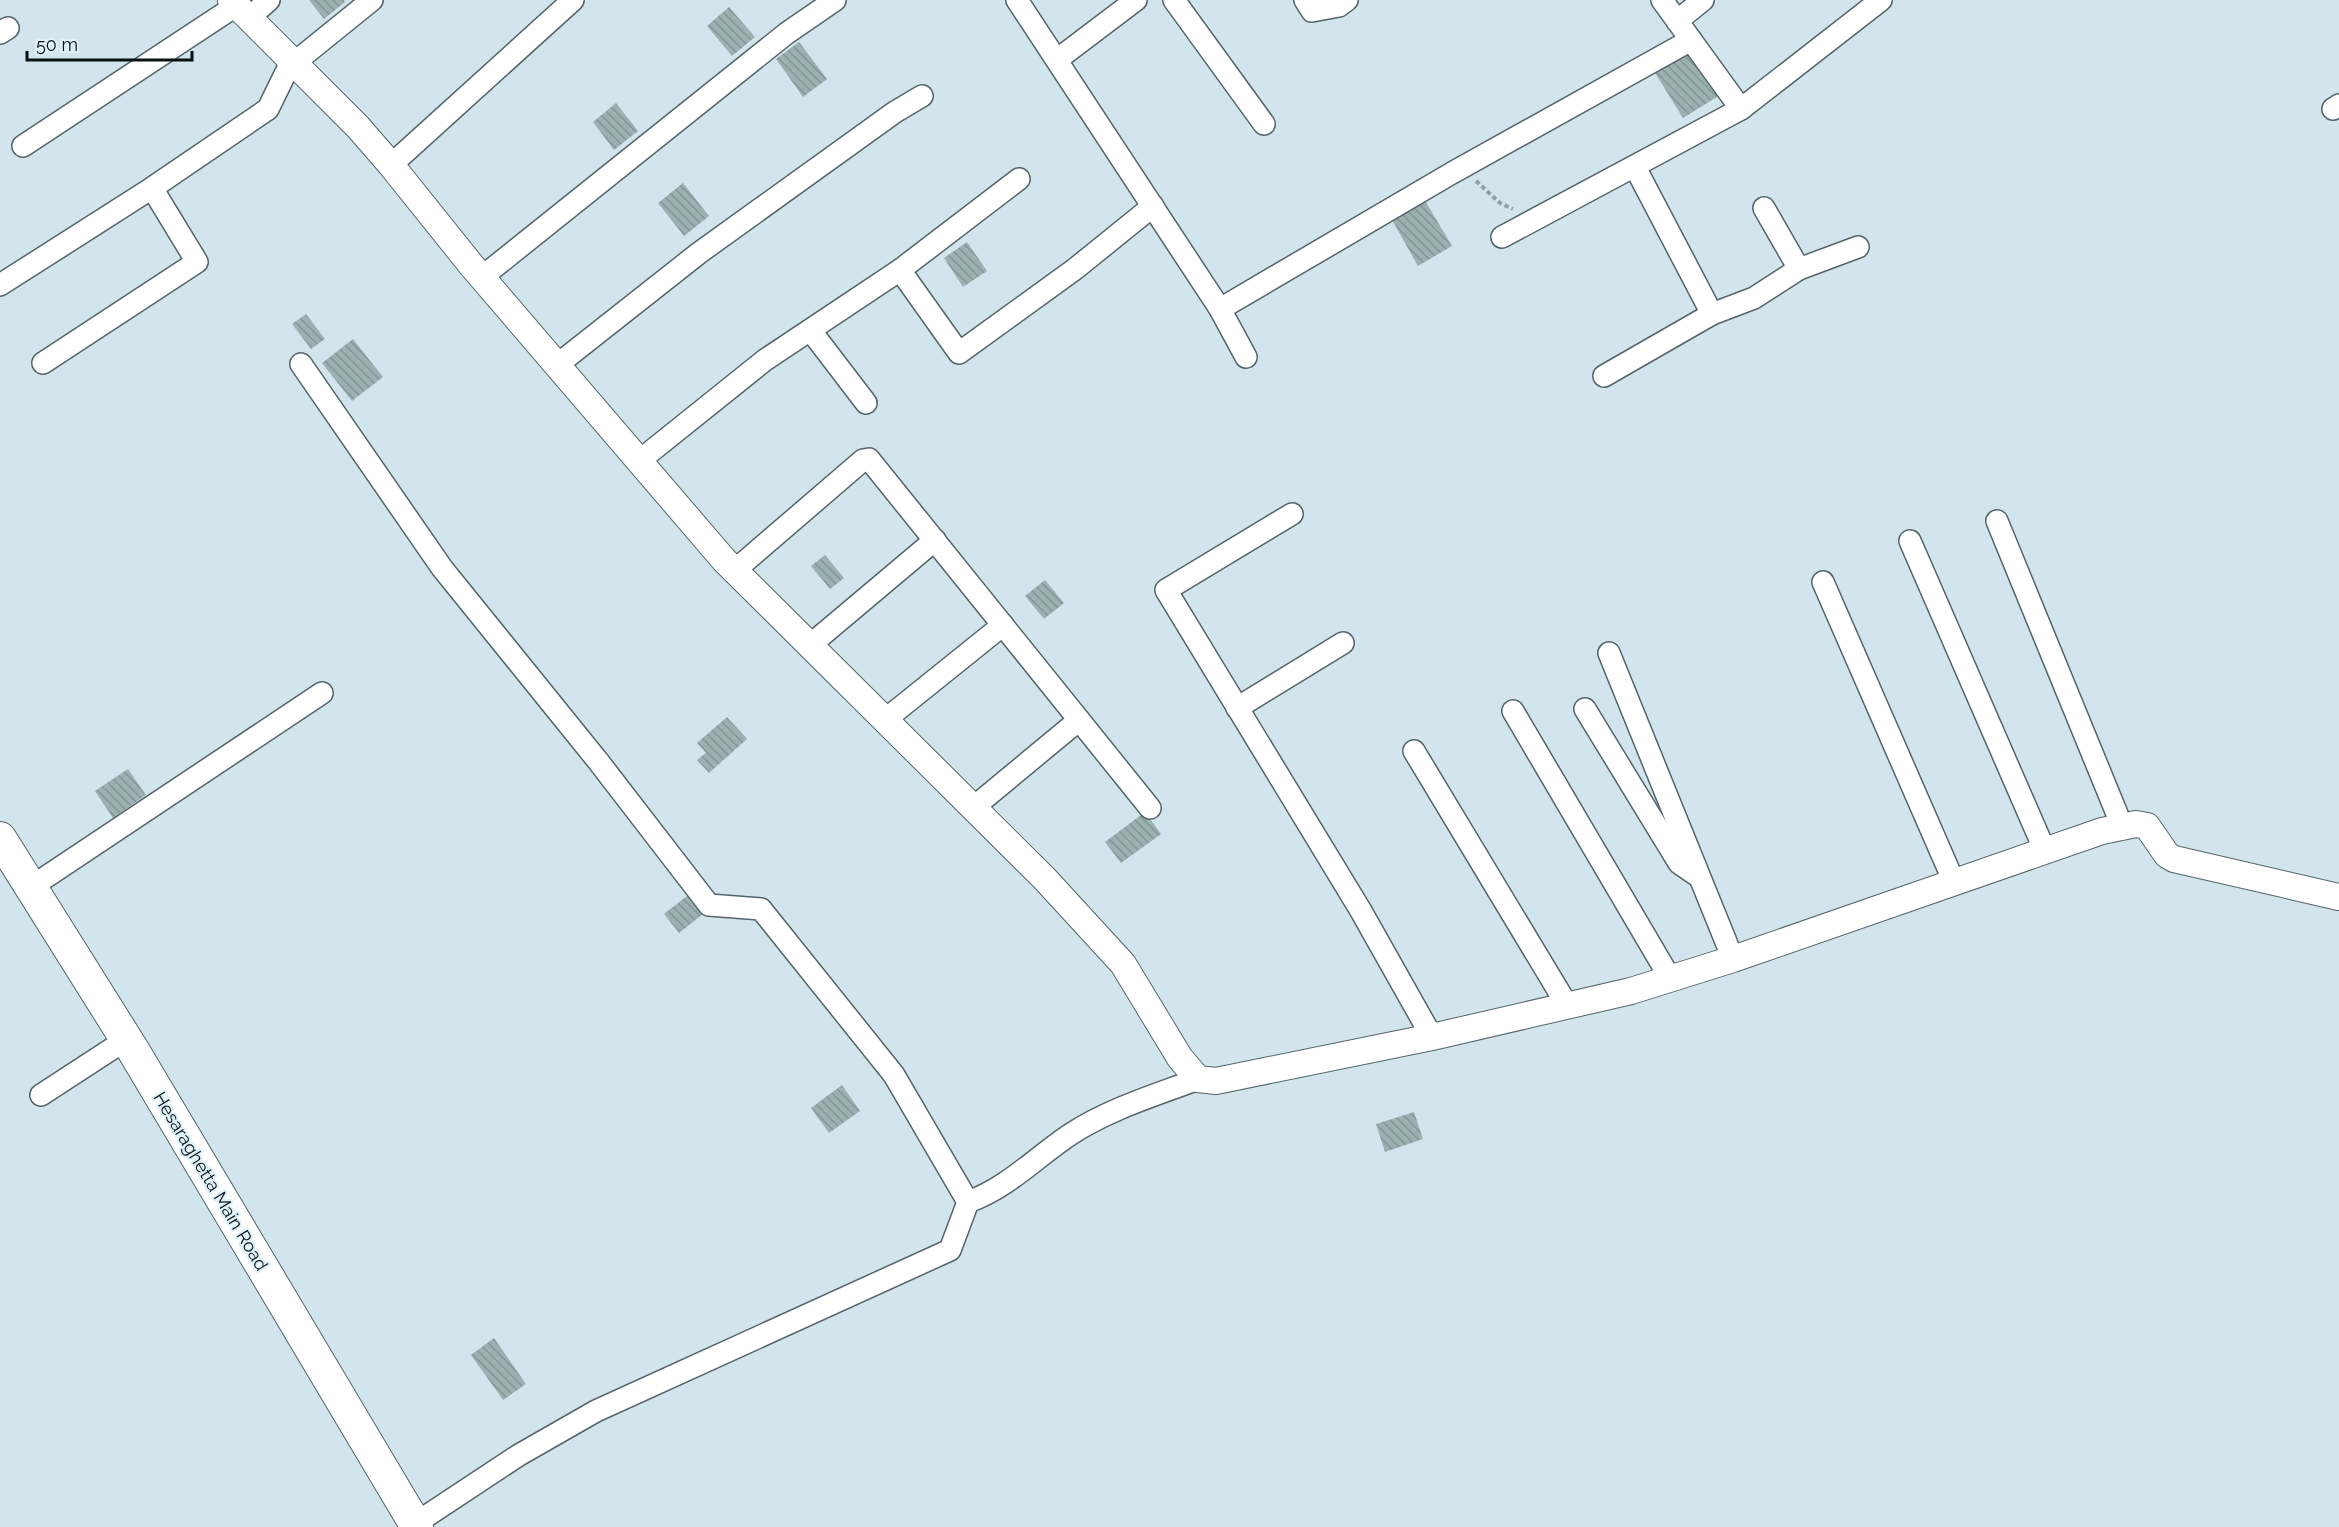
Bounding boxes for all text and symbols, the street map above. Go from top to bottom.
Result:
scale bar [27,24,192,62]
text: 50 m [36,34,78,55]
street label: Hesaraghetta Main Road [149,1088,273,1274]

